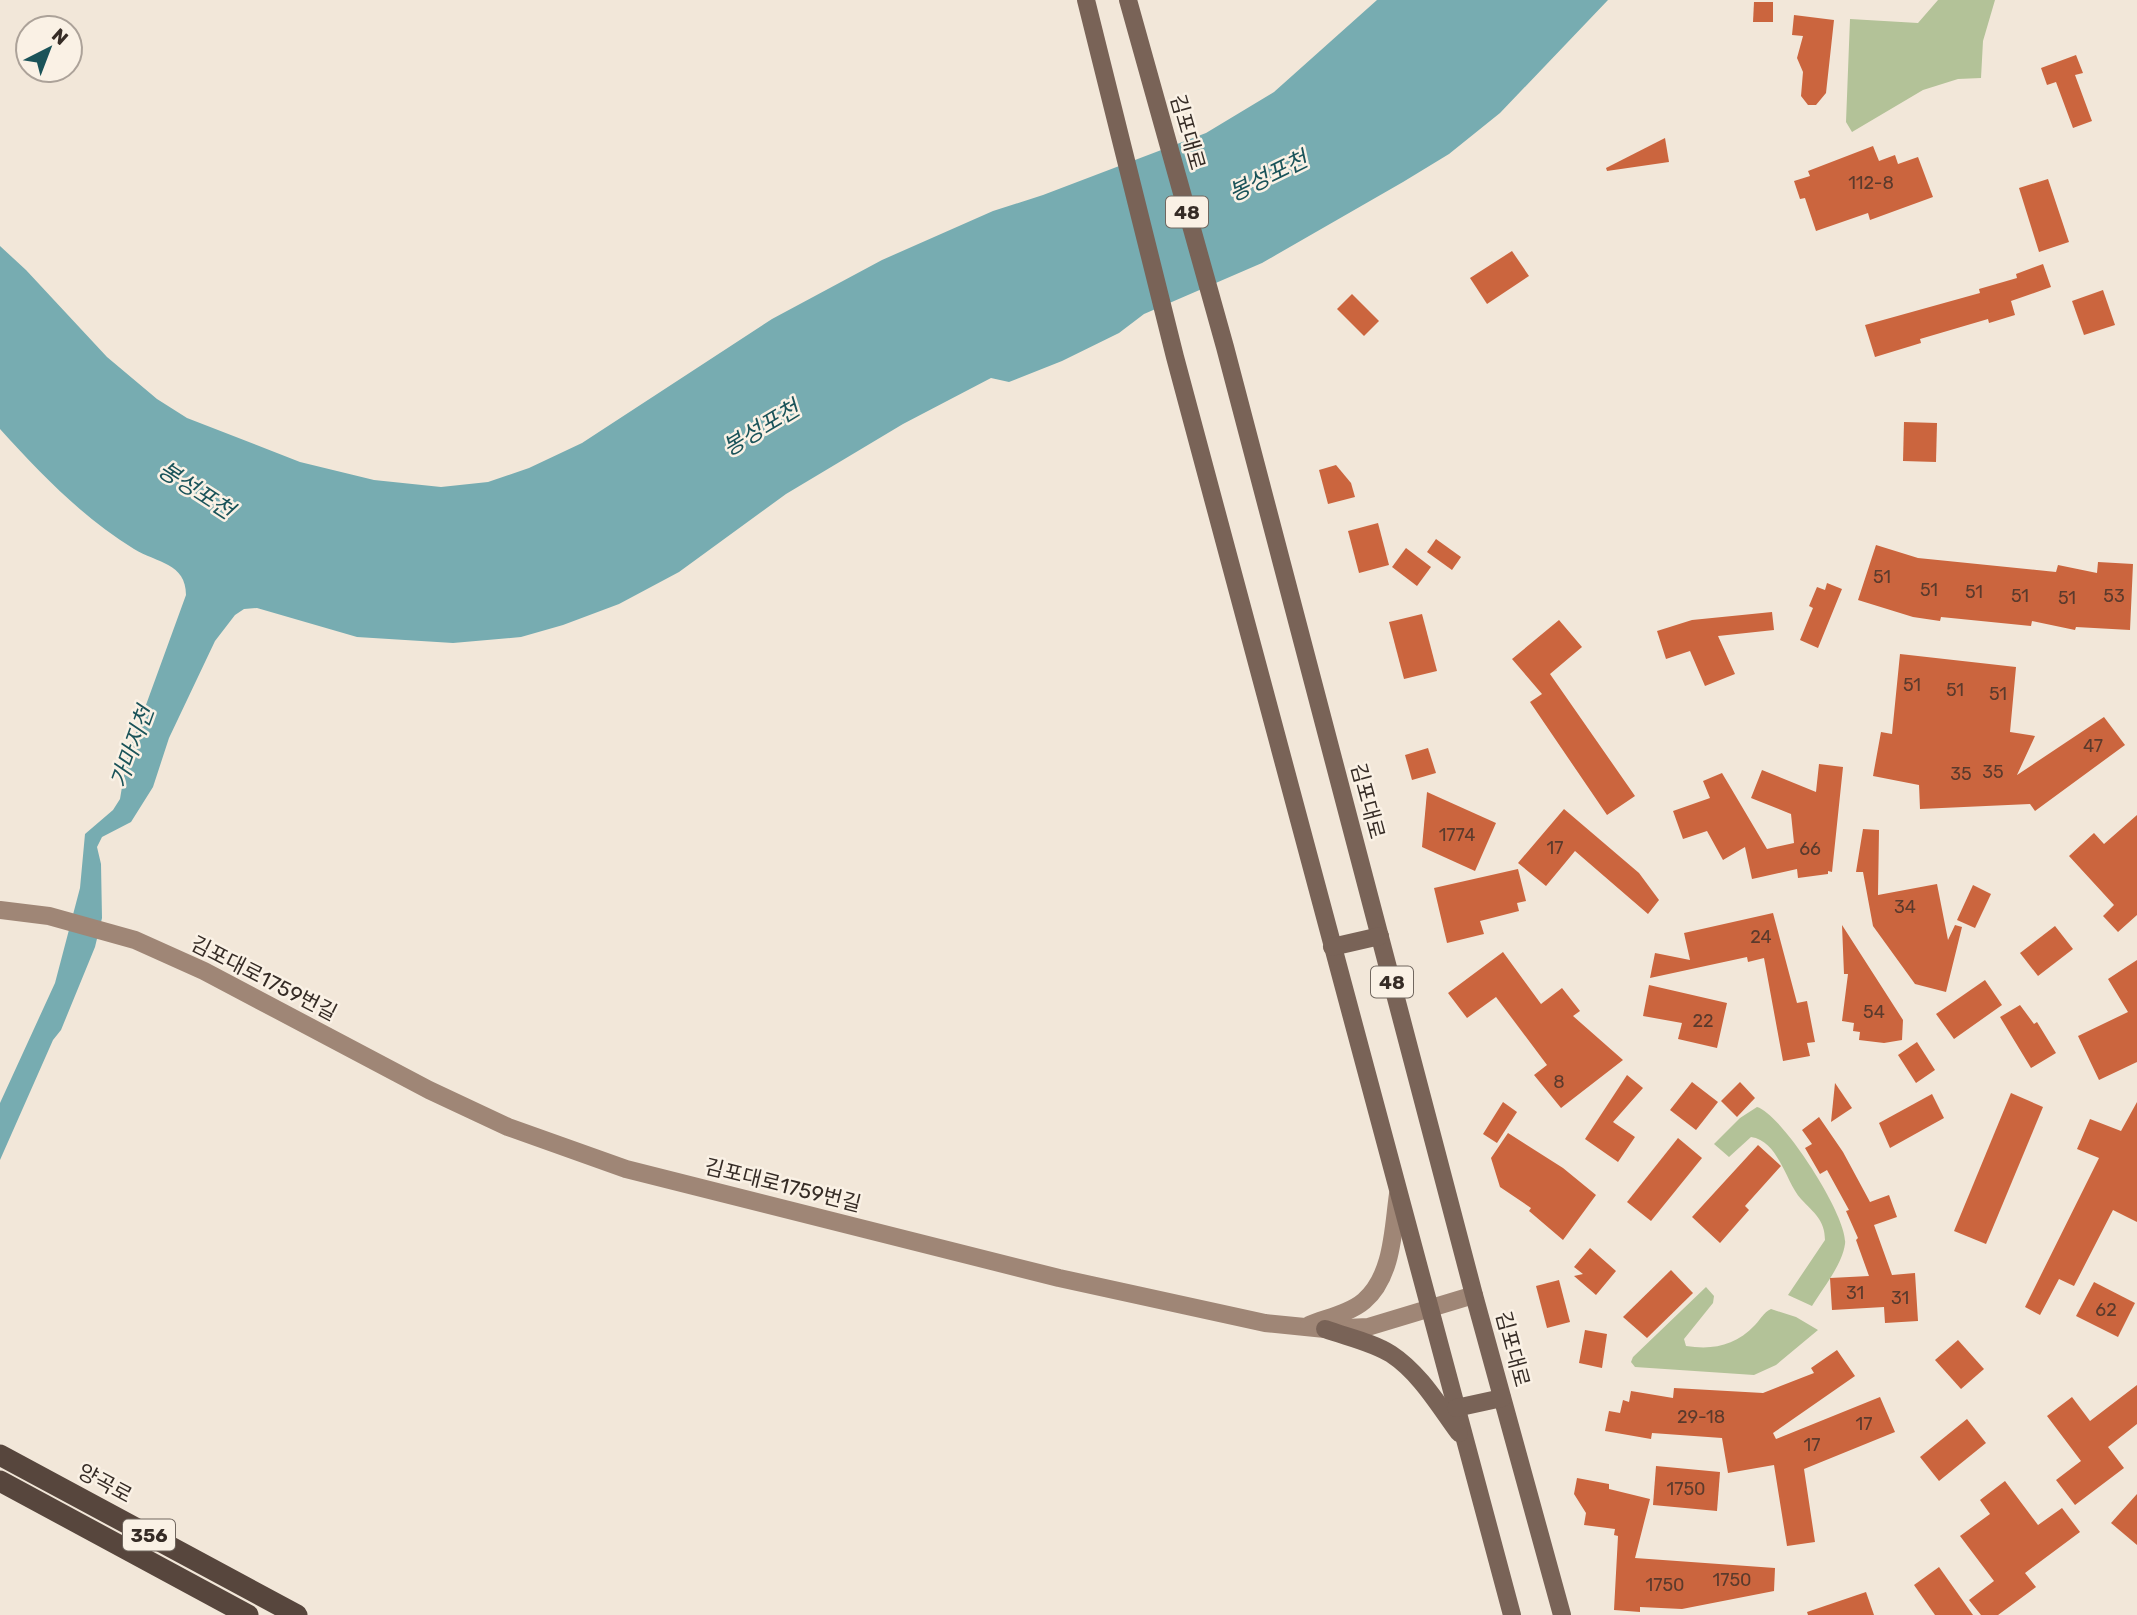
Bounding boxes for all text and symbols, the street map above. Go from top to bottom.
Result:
north arrow [14,14,84,84]
text: N [47,24,73,50]
street label: 김포대로 [1165,91,1211,173]
water label: 봉성포천 [1224,144,1315,207]
house number: 112-8 [1848,172,1894,194]
road number: 48 [1166,196,1208,228]
water label: 봉성포천 [718,393,807,462]
water label: 봉성포천 [153,455,241,526]
house number: 51 [1873,566,1891,588]
house number: 51 [1920,579,1938,601]
house number: 51 [1965,581,1983,603]
house number: 51 [2011,585,2029,607]
house number: 53 [2103,585,2125,607]
house number: 51 [2058,587,2076,609]
house number: 51 [1903,674,1921,696]
house number: 51 [1946,679,1964,701]
house number: 51 [1989,683,2007,705]
water label: 가마지천 [104,700,161,792]
house number: 47 [2083,735,2103,757]
street label: 김포대로 [1346,760,1390,842]
house number: 35 [1982,761,2004,783]
house number: 35 [1950,763,1972,785]
house number: 1774 [1439,824,1475,846]
house number: 17 [1547,837,1563,859]
house number: 66 [1799,838,1821,860]
house number: 34 [1894,896,1916,918]
house number: 24 [1750,926,1772,948]
street label: 김포대로1759번길 [187,930,341,1026]
road number: 48 [1371,966,1413,998]
house number: 54 [1863,1001,1885,1023]
house number: 22 [1692,1010,1714,1032]
house number: 8 [1553,1071,1565,1093]
street label: 김포대로1759번길 [702,1153,864,1217]
house number: 31 [1846,1282,1864,1304]
house number: 31 [1891,1287,1909,1309]
house number: 62 [2095,1299,2117,1321]
street label: 김포대로 [1491,1308,1535,1390]
house number: 29-18 [1677,1406,1725,1428]
house number: 17 [1856,1413,1872,1435]
house number: 17 [1804,1434,1820,1456]
street label: 양곡로 [74,1458,136,1508]
house number: 1750 [1666,1478,1706,1500]
road number: 356 [123,1520,175,1550]
house number: 1750 [1712,1569,1752,1591]
house number: 1750 [1645,1574,1685,1596]

